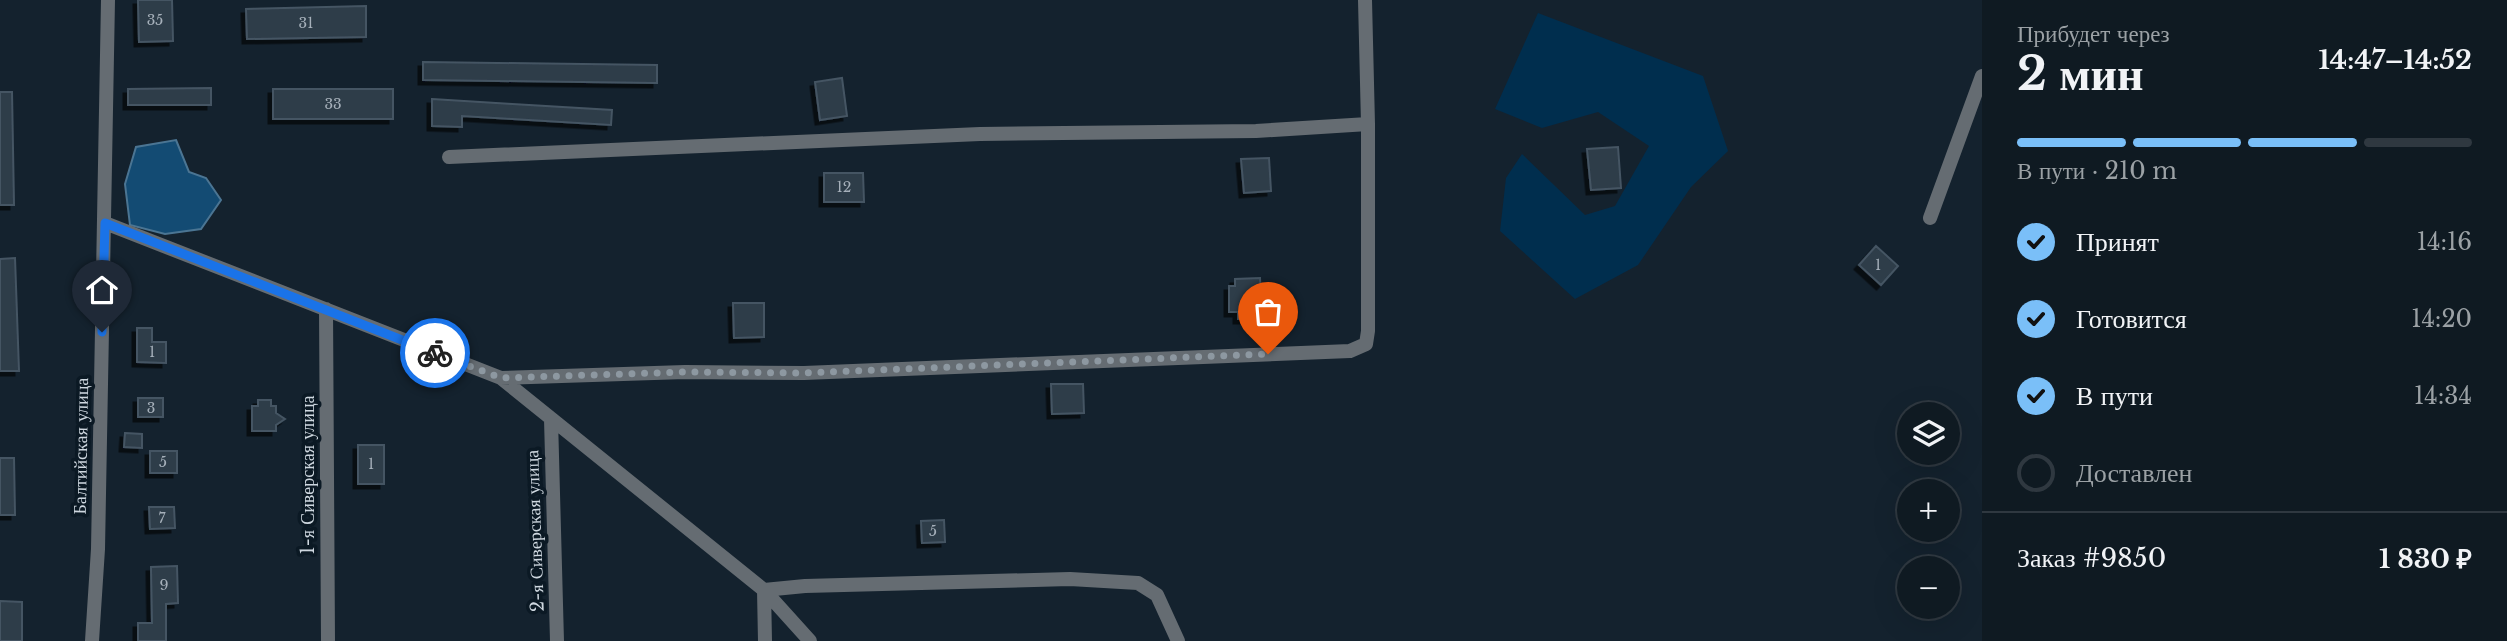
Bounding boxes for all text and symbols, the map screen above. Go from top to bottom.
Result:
house number: 35 [147,11,163,29]
house number: 31 [299,14,313,32]
text: Прибудет через [2017,20,2170,48]
text: 14:47–14:52 [2318,44,2472,76]
text: 2 мин [2017,45,2144,102]
house number: 33 [324,95,342,113]
text: В пути · 210 m [2017,157,2177,185]
house number: 12 [837,178,851,196]
icon: check [2017,223,2055,261]
text: Принят [2076,226,2159,258]
text: 14:16 [2417,228,2472,256]
house number: 1 [1875,256,1881,274]
pin [72,260,132,332]
icon: home [83,271,121,309]
pin [1238,282,1298,354]
icon: bag [1249,293,1287,331]
icon: check [2017,300,2055,338]
text: Готовится [2076,303,2187,335]
text: 14:20 [2411,305,2472,333]
courier [400,318,470,388]
icon: bike [416,334,454,372]
house number: 1 [149,343,155,361]
street label: Балтийская улица [69,377,93,515]
icon: check [2017,377,2055,415]
text: В пути [2076,380,2153,412]
text: 14:34 [2414,382,2472,410]
street label: 1-я Сиверская улица [297,395,319,555]
house number: 3 [147,399,155,417]
map controls [1897,402,1960,619]
button: layers [1897,402,1960,465]
street label: 2-я Сиверская улица [521,450,549,612]
house number: 5 [159,453,167,471]
house number: 1 [368,455,374,473]
text: Доставлен [2076,457,2193,489]
button: + [1897,479,1960,542]
house number: 7 [158,509,166,527]
house number: 5 [929,522,937,540]
text: Заказ #9850 [2017,542,2166,574]
text: 1 830 ₽ [2379,543,2472,575]
button: − [1897,556,1960,619]
house number: 9 [159,576,169,594]

